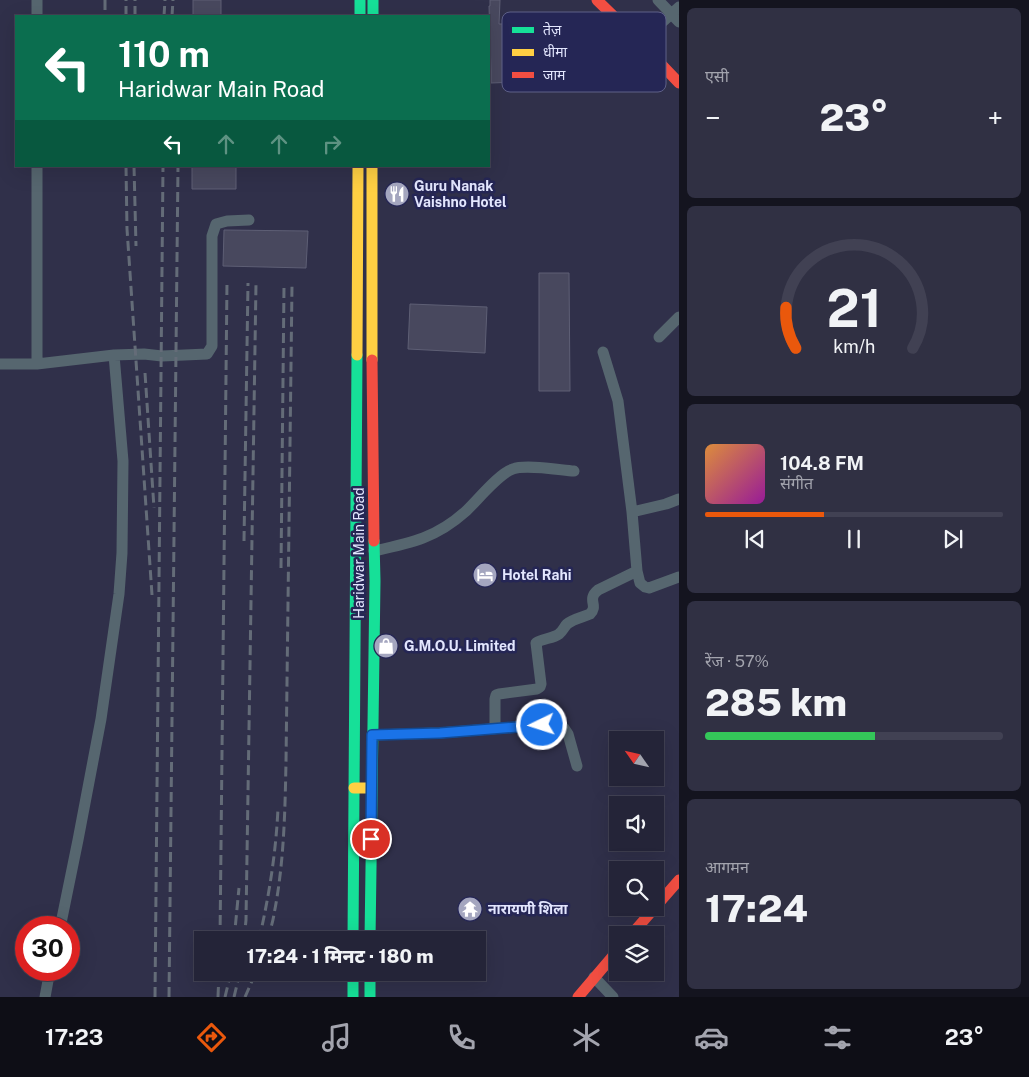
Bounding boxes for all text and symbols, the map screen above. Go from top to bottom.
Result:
legend [502,12,666,92]
text: तेज़ [543,21,562,38]
text: 110 m [118,34,210,75]
icon: left [35,35,100,100]
text: धीमा [543,44,568,60]
text: जाम [543,67,566,83]
text: एसी [705,67,729,86]
text: Haridwar Main Road [118,76,324,102]
text: 23° [820,95,888,140]
text: − [705,101,721,134]
text: + [987,101,1003,134]
icon: left [159,130,187,158]
icon: ahead [212,130,240,158]
icon: ahead [265,130,293,158]
icon: right [318,130,346,158]
place label: Guru Nanak Vaishno Hotel [414,178,507,210]
restaurant icon: Guru Nanak Vaishno Hotel [384,181,410,207]
text: 21 [826,278,882,339]
text: km/h [833,336,875,357]
text: 104.8 FM [780,452,864,474]
text: संगीत [780,474,813,493]
street label: Haridwar Main Road [351,487,367,619]
icon: previous [741,525,769,553]
icon: pause [840,525,868,553]
icon: next [939,525,967,553]
hotel icon: Hotel Rahi [472,562,498,588]
place label: Hotel Rahi [502,567,571,583]
shop icon: G.M.O.U. Limited [373,633,399,659]
place label: G.M.O.U. Limited [404,638,516,654]
text: रेंज · 57% [705,652,769,671]
text: 285 km [705,680,847,725]
position arrow [515,698,567,750]
north arrow [609,731,664,786]
map controls [609,731,664,981]
button: sound [609,796,664,851]
pin [350,818,392,860]
icon: arrive [357,825,385,853]
text: आगमन [705,858,749,877]
button: search [609,861,664,916]
text: 17:24 [705,886,808,931]
temple icon: नारायणी शिला [457,896,483,922]
place label: नारायणी शिला [488,901,569,917]
speed limit sign: 30 [15,916,80,981]
button: layers [609,926,664,981]
text: 17:24 · 1 मिनट · 180 m [247,945,433,967]
icon: directions [194,1020,229,1055]
icon: music [319,1020,354,1055]
icon: phone [444,1020,479,1055]
icon: climate [569,1020,604,1055]
icon: car [694,1020,729,1055]
icon: filters [820,1020,855,1055]
text: 17:23 [45,1024,103,1050]
text: 23° [945,1024,984,1050]

